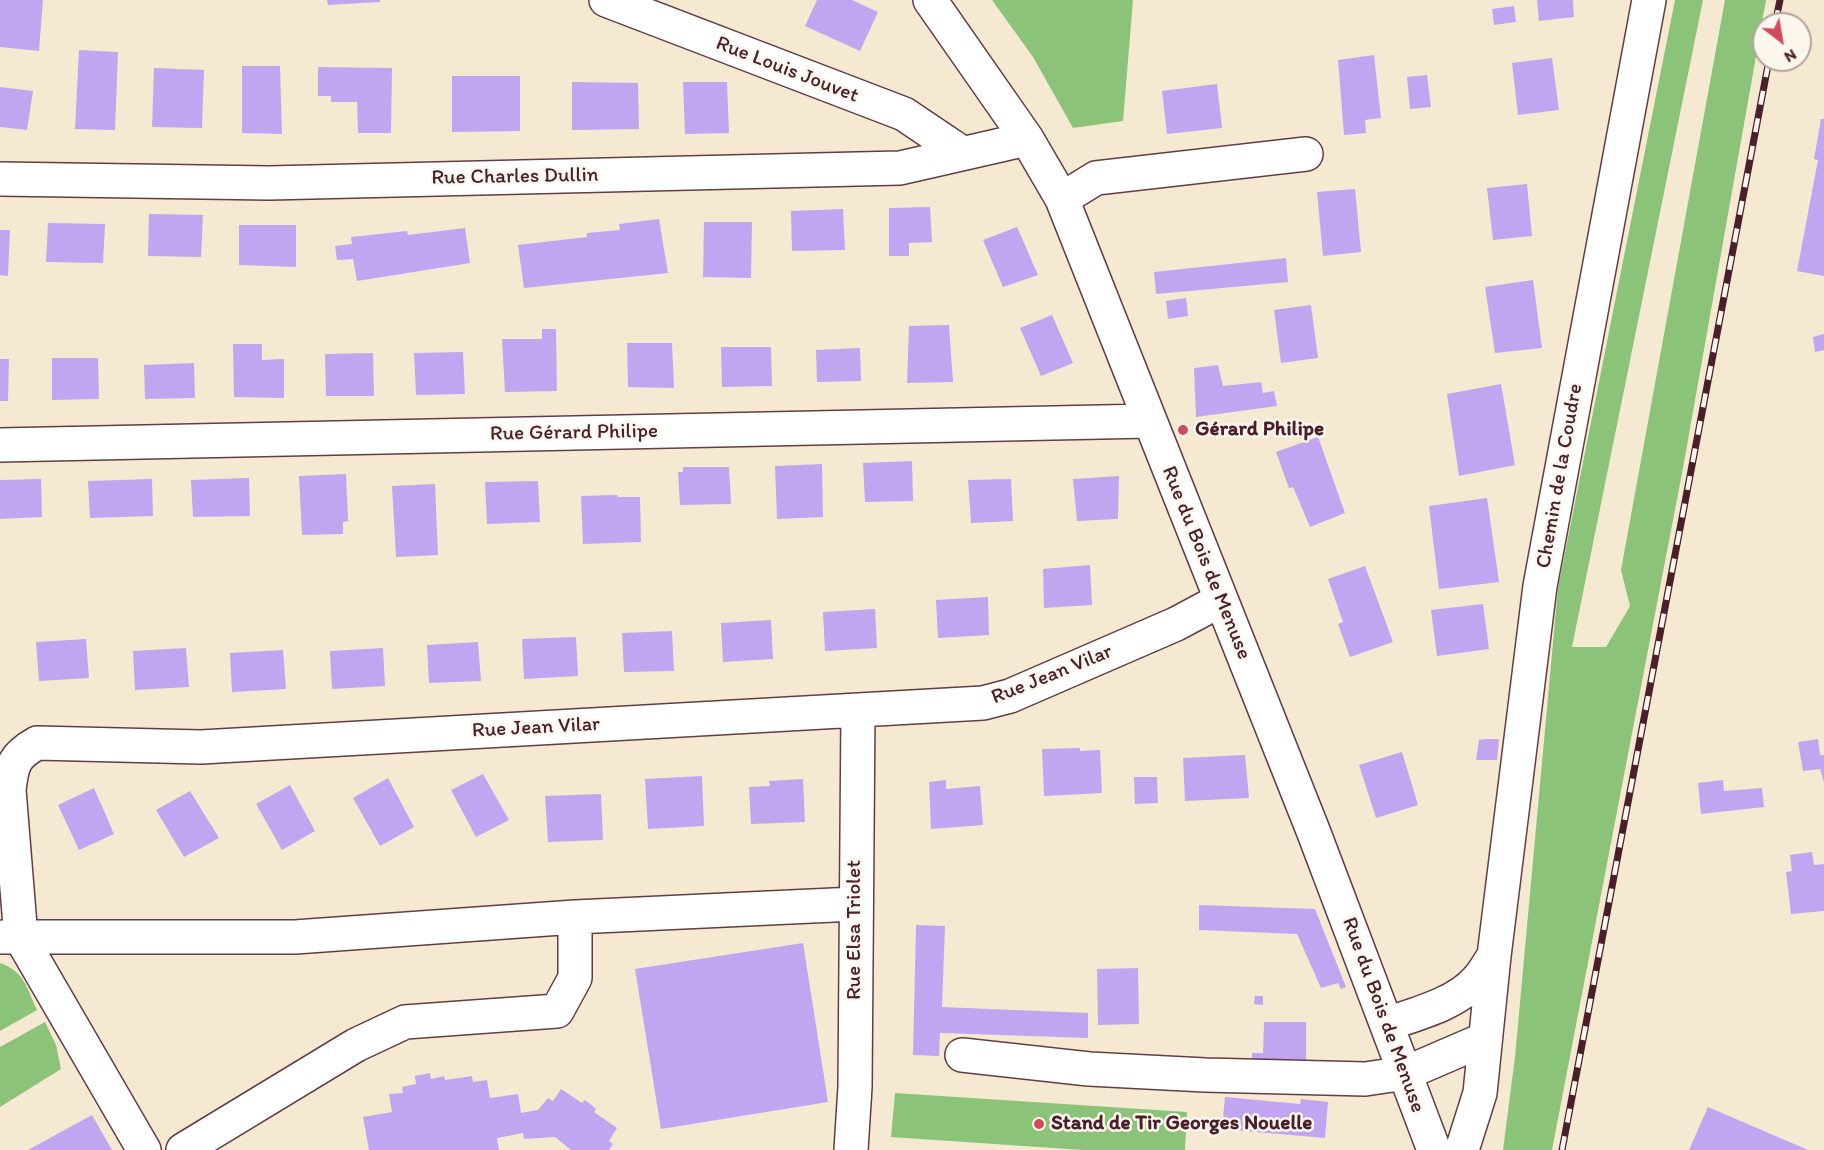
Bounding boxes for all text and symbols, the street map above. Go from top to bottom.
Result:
north arrow [1752,12,1812,72]
street label: Rue Louis Jouvet [712,31,862,109]
text: N [1781,45,1800,67]
street label: Rue Charles Dullin [431,163,599,191]
street label: Chemin de la Coudre [1531,382,1589,570]
place label: Gérard Philipe [1195,417,1324,443]
street label: Rue Gérard Philipe [490,419,658,447]
marker: Gérard Philipe [1176,423,1190,437]
street label: Rue du Bois de Menuse [1156,463,1256,663]
street label: Rue Jean Vilar [988,639,1116,711]
street label: Rue Jean Vilar [471,712,601,744]
street label: Rue Elsa Triolet [842,860,868,1000]
street label: Rue du Bois de Menuse [1336,914,1430,1116]
place label: Stand de Tir Georges Nouelle [1051,1111,1312,1137]
marker: Stand de Tir Georges Nouelle [1032,1117,1046,1131]

